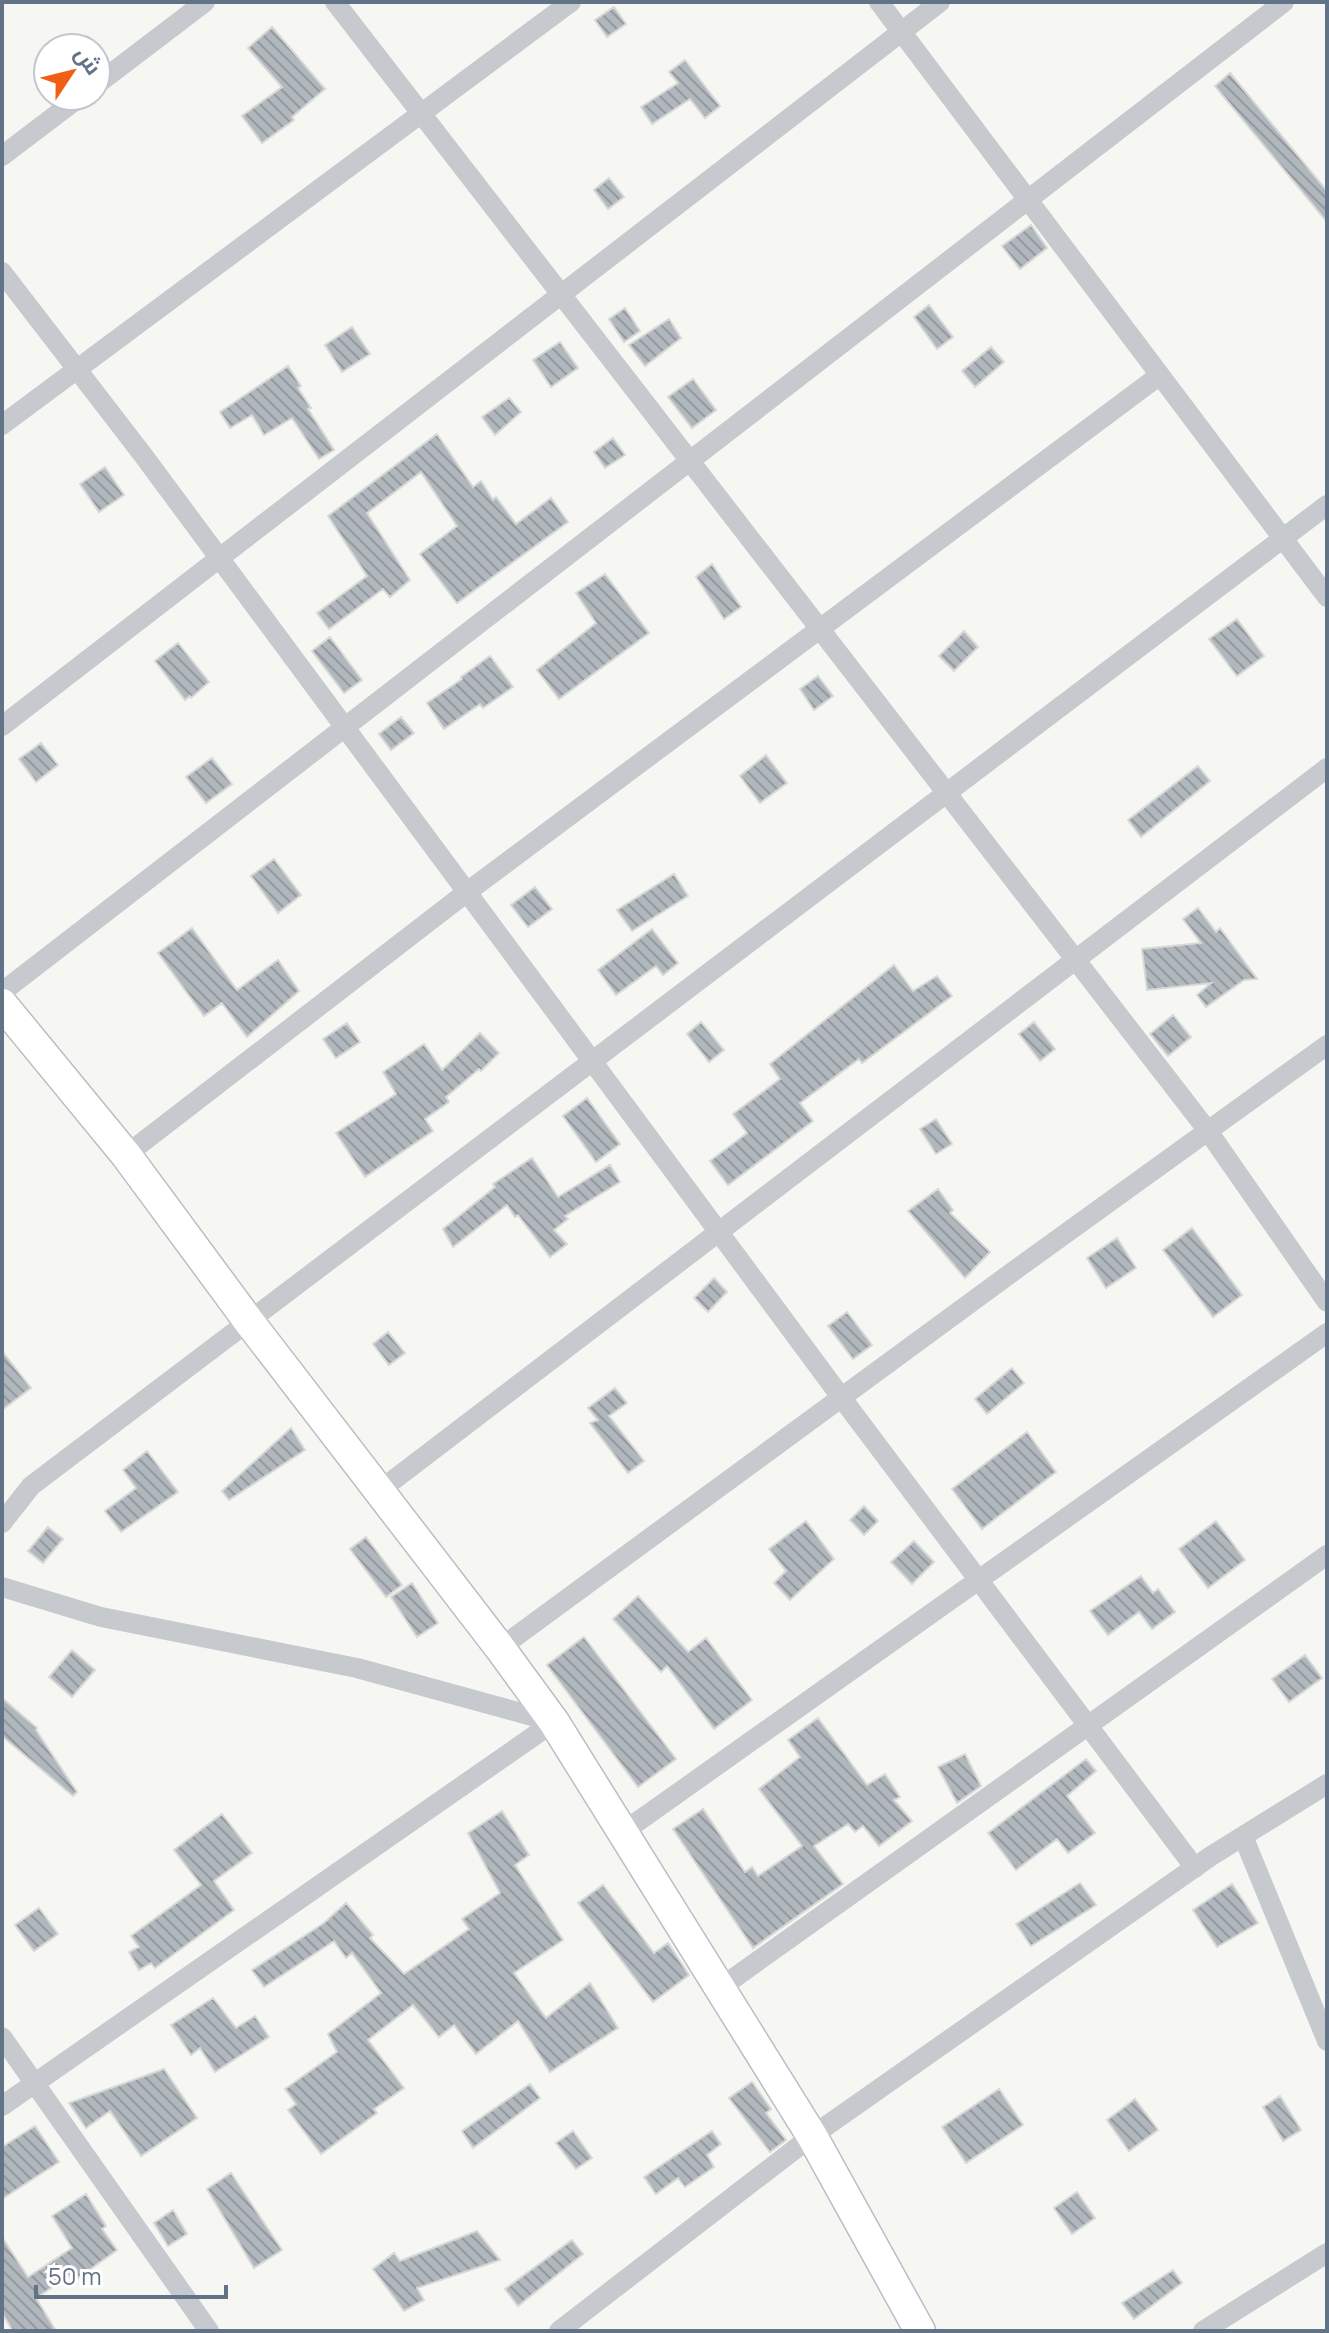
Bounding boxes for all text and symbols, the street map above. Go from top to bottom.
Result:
north arrow [32,32,112,112]
text: ش [68,40,109,81]
scale bar [36,2249,226,2299]
text: 50 m [48,2259,102,2292]

